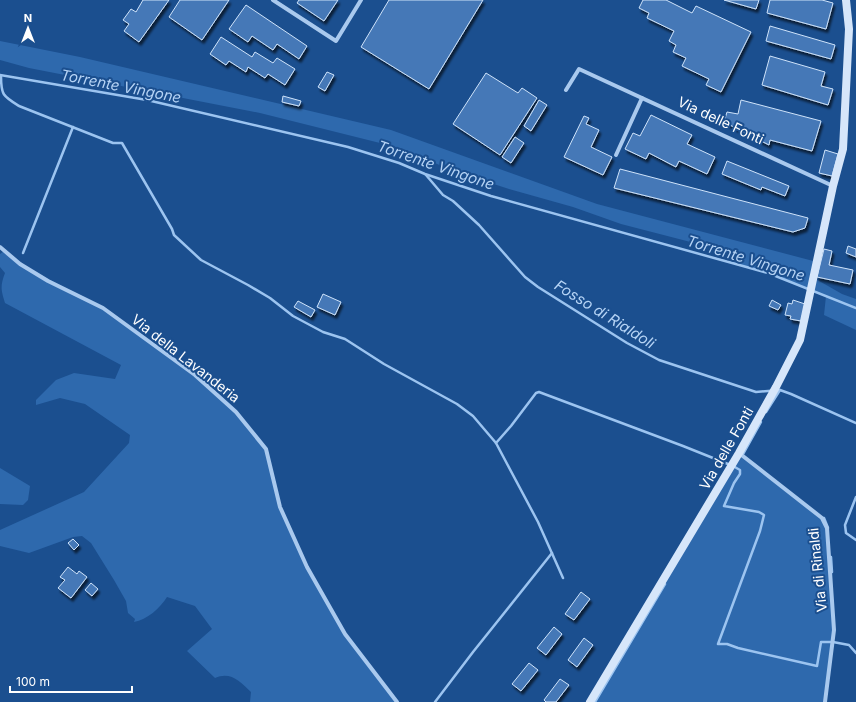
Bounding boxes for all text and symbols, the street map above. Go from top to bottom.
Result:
north arrow [8,8,48,48]
text: N [24,11,32,25]
water label: Torrente Vingone [59,65,183,107]
street label: Via delle Fonti [675,93,767,147]
water label: Torrente Vingone [375,136,497,194]
water label: Torrente Vingone [685,231,807,285]
water label: Fosso di Rialdoli [551,275,659,353]
street label: Via della Lavanderia [128,310,244,406]
street label: Via delle Fonti [695,404,757,492]
street label: Via di Rinaldi [804,527,830,613]
scale bar [10,668,132,694]
text: 100 m [16,674,50,689]

